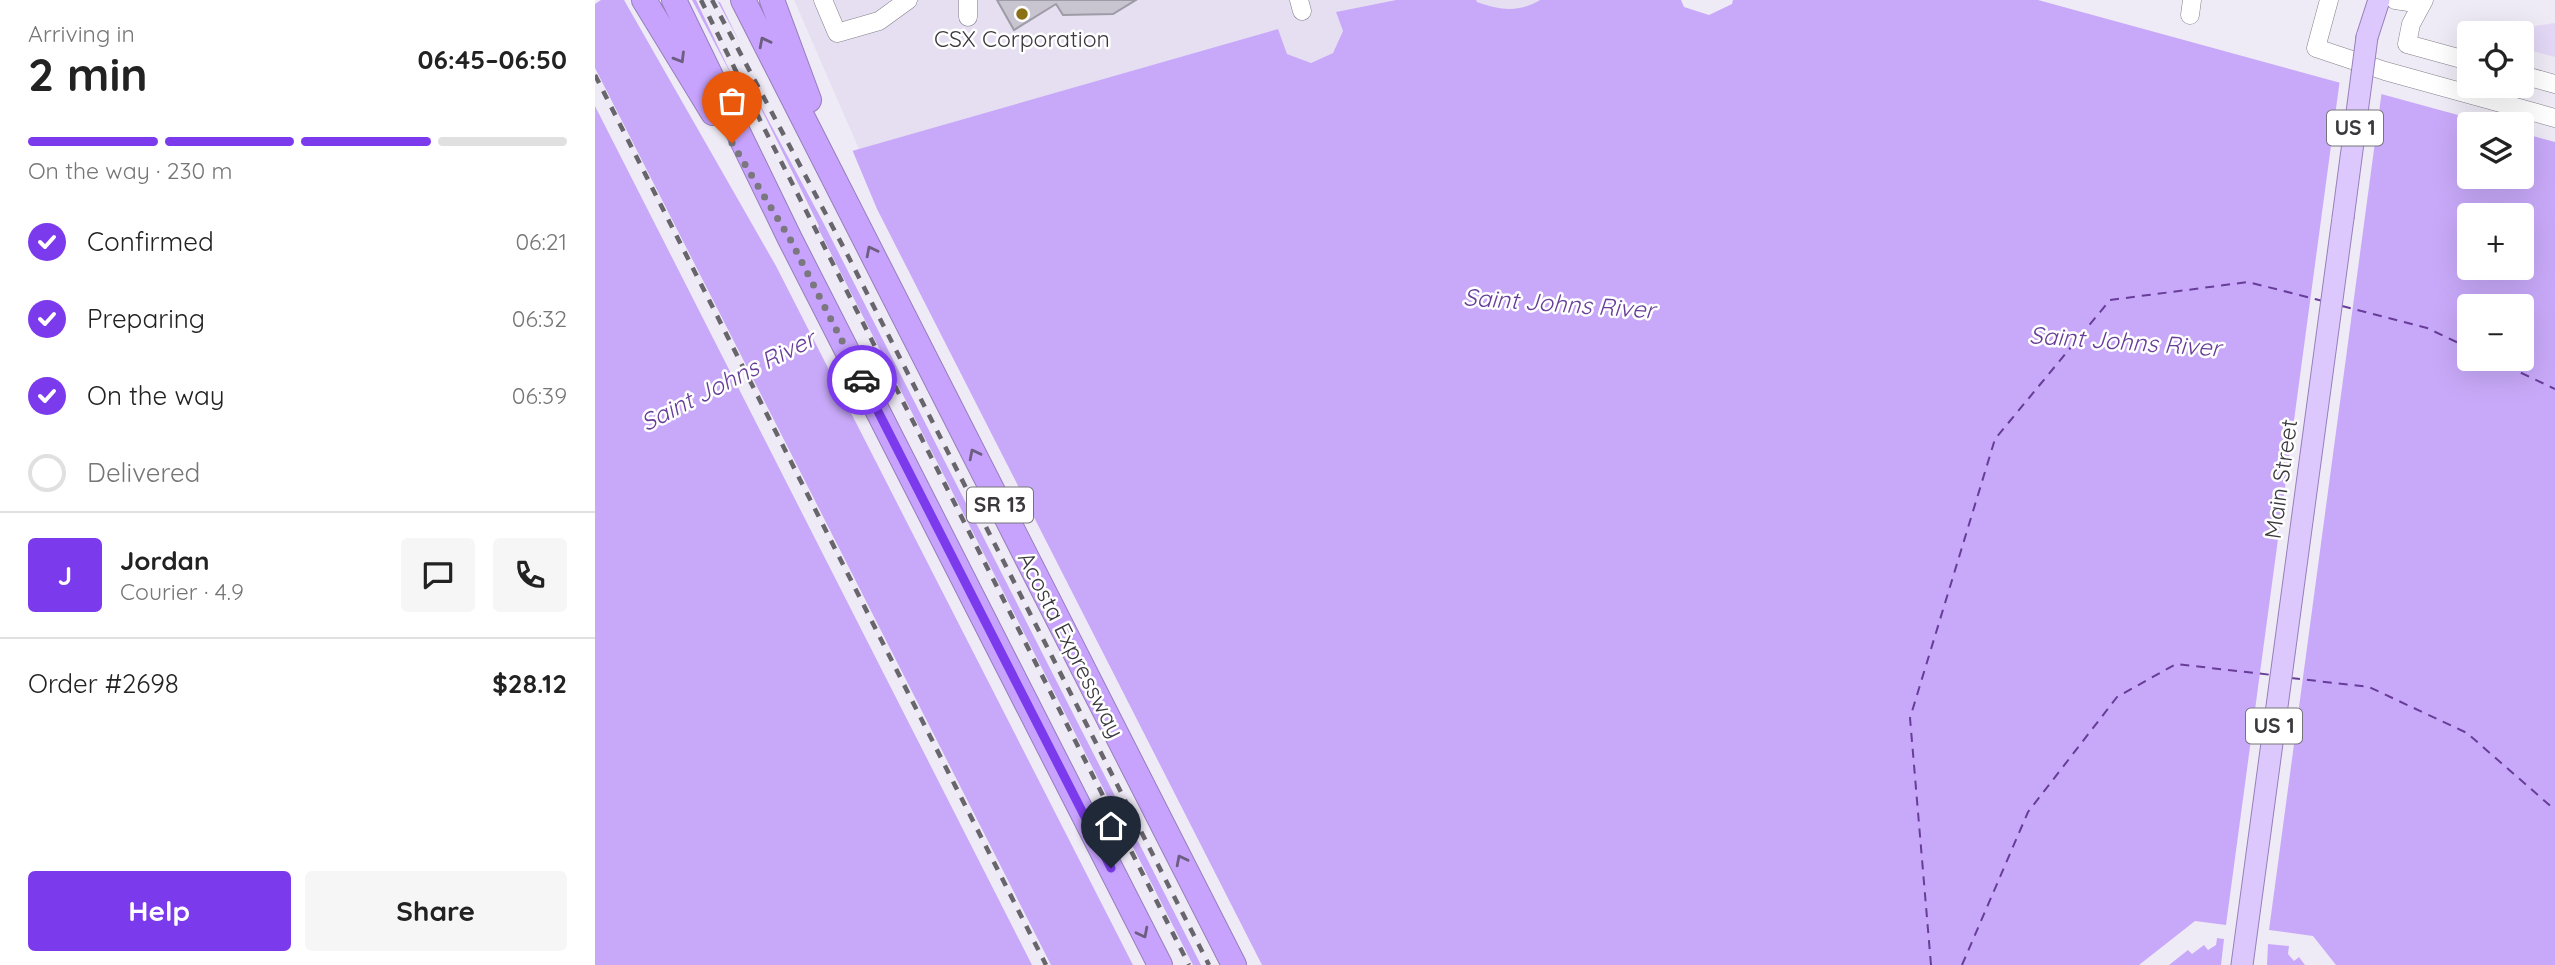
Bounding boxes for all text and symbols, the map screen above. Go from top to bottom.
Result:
marker: CSX Corporation [1014,6,1030,22]
text: Arriving in [28,19,135,48]
map controls [2457,21,2534,371]
button: locate [2457,21,2534,98]
place label: CSX Corporation [934,24,1110,53]
one-way arrow [759,37,773,49]
text: 06:45–06:50 [417,43,567,76]
text: 2 min [28,45,148,103]
one-way arrow [671,51,684,64]
pin [702,71,762,143]
icon: bag [713,82,751,120]
road number: US 1 [2327,110,2383,146]
button: layers [2457,112,2534,189]
text: On the way · 230 m [28,156,233,185]
button: + [2457,203,2534,280]
icon: check [28,223,66,261]
text: Confirmed [87,225,214,258]
text: 06:21 [515,227,567,256]
one-way arrow [865,246,879,258]
water label: Saint Johns River [1462,281,1659,325]
button: − [2457,294,2534,371]
icon: check [28,300,66,338]
text: Preparing [87,302,205,335]
text: 06:32 [512,304,567,333]
water label: Saint Johns River [2028,319,2225,363]
water label: Saint Johns River [635,322,822,437]
courier [827,345,897,415]
icon: car [843,361,881,399]
icon: check [28,377,66,415]
text: On the way [87,379,225,412]
text: 06:39 [512,381,567,410]
street label: Main Street [2258,417,2303,541]
one-way arrow [969,449,982,461]
text: Delivered [87,456,200,489]
road number: SR 13 [967,488,1033,522]
button: chat [401,538,475,612]
button: phone [493,538,567,612]
text: Jordan [120,544,209,577]
street label: Acosta Expressway [1012,547,1131,743]
text: J [58,559,72,592]
text: Courier · 4.9 [120,577,244,606]
text: Order #2698 [28,667,179,700]
text: $28.12 [492,667,567,700]
road number: US 1 [2246,708,2302,744]
pin [1081,796,1141,868]
icon: home [1092,807,1130,845]
one-way arrow [1175,855,1189,868]
button: Help [28,871,291,951]
button: Share [305,871,567,951]
one-way arrow [1135,926,1149,938]

